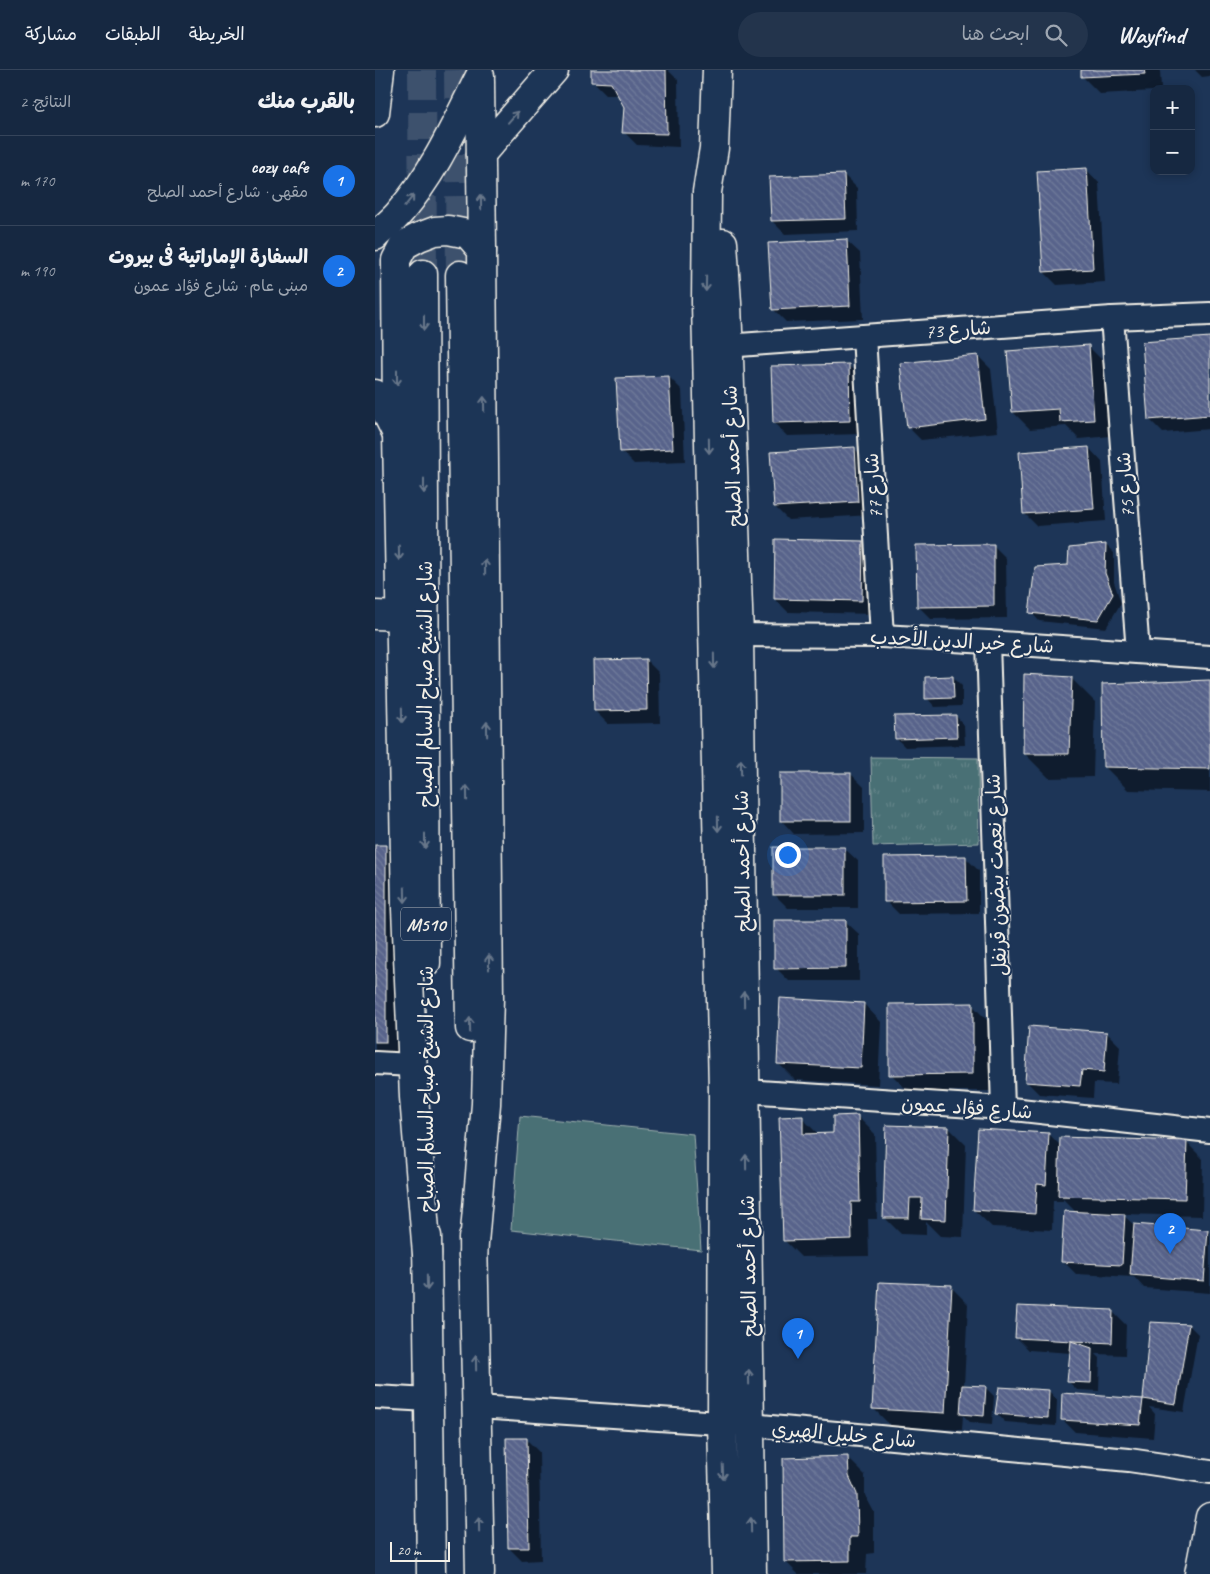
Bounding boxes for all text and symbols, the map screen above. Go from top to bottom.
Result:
search box [738,12,1088,57]
text: Wayfind [1118,20,1185,50]
icon: search [1042,21,1070,49]
text: ابحث هنا [962,22,1030,46]
text: مشاركة [25,23,77,45]
text: الطبقات [105,23,161,45]
text: الخريطة [189,23,245,45]
map controls [1150,85,1195,175]
button: + [1150,85,1195,130]
text: بالقرب منك [258,88,355,114]
text: النتائج: 2 [20,92,71,112]
one-way arrow [507,111,519,124]
button: − [1150,130,1195,175]
text: cozy cafe [250,155,308,179]
text: 170 m [20,171,54,191]
text: 1 [335,171,343,191]
text: مقهى · شارع أحمد الصلح [147,182,308,202]
one-way arrow [476,194,486,210]
one-way arrow [403,195,414,208]
text: السفارة الإماراتية فى بيروت [109,245,308,269]
text: 190 m [20,261,54,281]
text: 2 [335,261,343,281]
one-way arrow [701,275,711,291]
text: مبنى عام · شارع فؤاد عمون [134,276,308,296]
one-way arrow [419,315,428,331]
street label: شارع 73 [924,315,992,345]
one-way arrow [392,370,402,386]
street label: شارع أحمد الصلح [718,385,748,527]
one-way arrow [479,397,489,413]
one-way arrow [704,438,714,454]
street label: شارع 75 [1111,451,1141,519]
street label: شارع 77 [859,452,889,520]
one-way arrow [419,477,429,493]
one-way arrow [394,544,404,560]
one-way arrow [481,559,490,575]
street label: شارع الشيخ صباح السالم الصباح [413,561,440,807]
street label: شارع خير الدين الأحدب [869,623,1055,660]
one-way arrow [709,652,719,669]
one-way arrow [397,706,407,723]
one-way arrow [482,722,492,738]
one-way arrow [736,759,746,775]
street label: شارع نعمت بيضون قرنفل [980,773,1014,977]
one-way arrow [462,785,472,802]
street label: شارع أحمد الصلح [729,790,757,932]
one-way arrow [713,815,722,831]
one-way arrow [420,832,430,848]
your location [775,842,801,868]
one-way arrow [400,886,410,903]
road number: M510 [401,908,451,941]
one-way arrow [484,954,494,970]
street label: شارع الشيخ صباح السالم الصباح [414,966,441,1212]
one-way arrow [739,991,749,1008]
one-way arrow [465,1018,475,1034]
street label: شارع فؤاد عمون [901,1090,1033,1126]
one-way arrow [742,1154,751,1170]
street label: شارع أحمد الصلح [735,1195,763,1337]
pin: 2 [1154,1213,1186,1254]
one-way arrow [422,1274,432,1291]
pin: 1 [782,1318,814,1359]
one-way arrow [471,1355,481,1372]
one-way arrow [744,1369,754,1385]
street label: شارع خليل الهبري [771,1416,917,1455]
one-way arrow [718,1464,728,1480]
one-way arrow [474,1518,484,1534]
one-way arrow [746,1518,756,1534]
scale bar [390,1539,450,1562]
text: 20 m [397,1542,421,1559]

